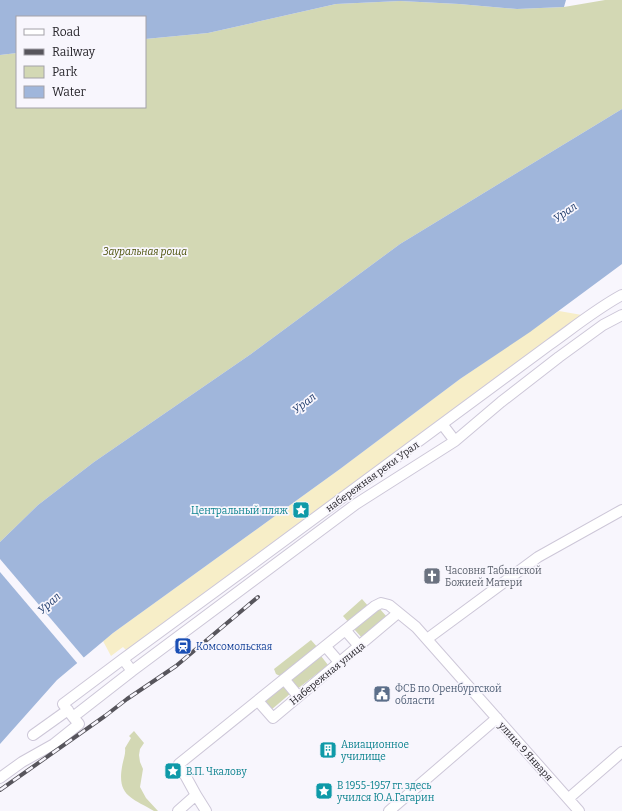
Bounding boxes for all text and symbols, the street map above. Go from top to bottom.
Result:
legend [16,16,146,108]
text: Road [52,25,80,39]
text: Railway [52,45,96,59]
text: Park [52,65,78,79]
text: Water [52,85,87,99]
water label: Урал [551,200,580,225]
park label: Зауральная роща [103,246,187,258]
water label: Урал [290,390,319,416]
street label: набережная реки Урал [323,438,421,515]
place icon: Центральный пляж [291,500,311,520]
place label: Центральный пляж [191,505,289,517]
place label: Часовня Табынской Божией Матери [445,564,542,589]
church icon: Часовня Табынской Божией Матери [422,566,442,586]
water label: Урал [35,590,63,617]
station icon: Комсомольская [173,636,193,656]
street label: Набережная улица [287,639,368,708]
place label: Комсомольская [196,641,273,653]
place label: ФСБ по Оренбургской области [395,682,502,707]
public building icon: ФСБ по Оренбургской области [372,684,392,704]
street label: улица 9 Января [495,719,555,784]
place label: Авиационное училище [340,739,409,763]
building icon: Авиационное училище [318,740,338,760]
place icon: В.П. Чкалову [163,761,183,781]
place label: В.П. Чкалову [186,766,247,778]
place label: В 1955-1957 гг. здесь учился Ю.А.Гагарин [336,780,435,804]
place icon: В 1955-1957 гг. здесь учился Ю.А.Гагарин [314,781,334,801]

